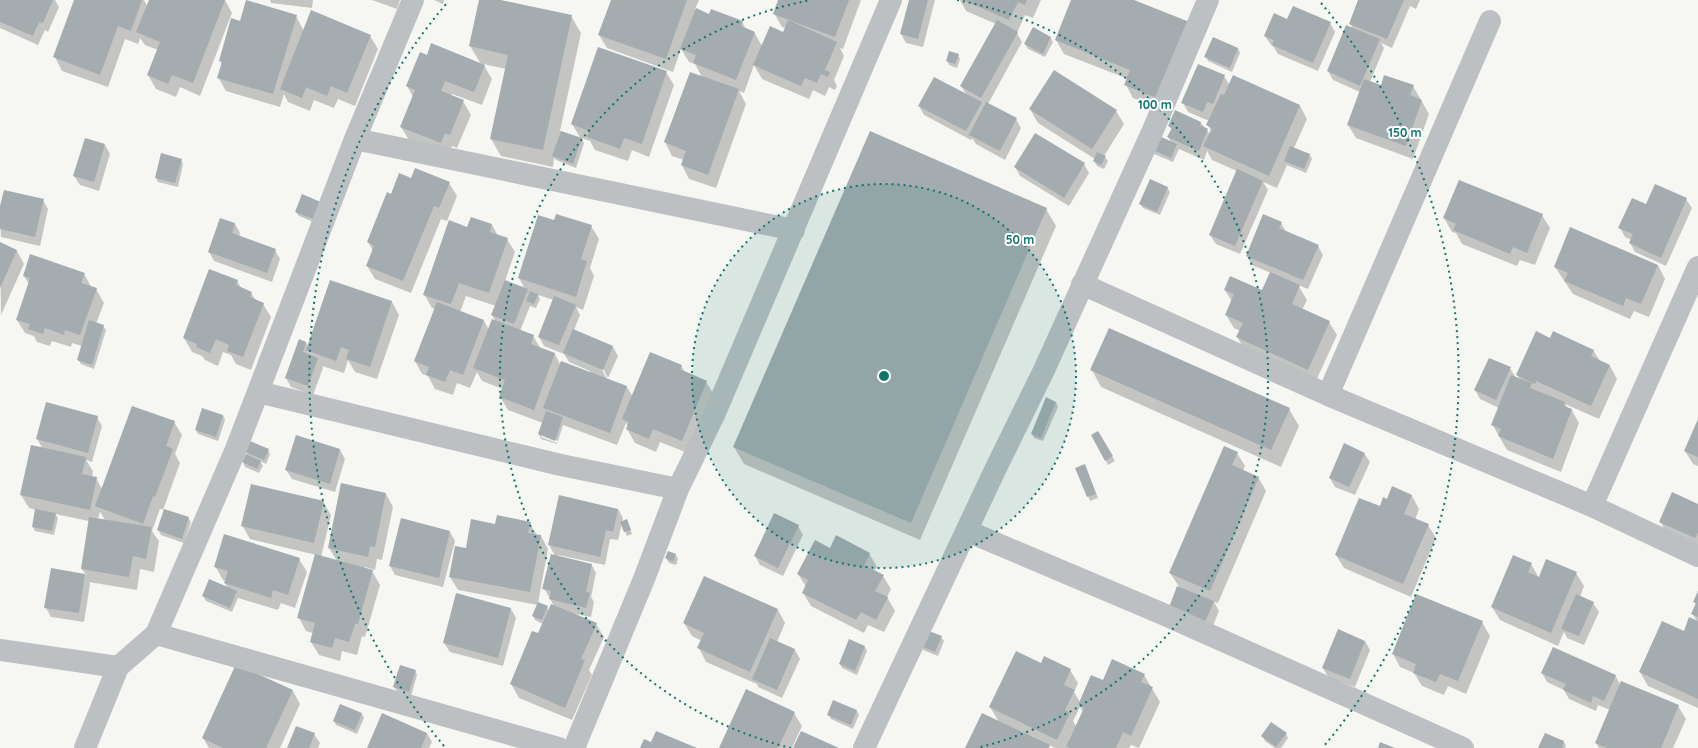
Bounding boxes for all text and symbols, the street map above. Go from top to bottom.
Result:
text: 100 m [1138,97,1172,112]
text: 150 m [1388,125,1422,140]
text: 50 m [1006,232,1034,247]
centre of rings [877,369,891,383]

